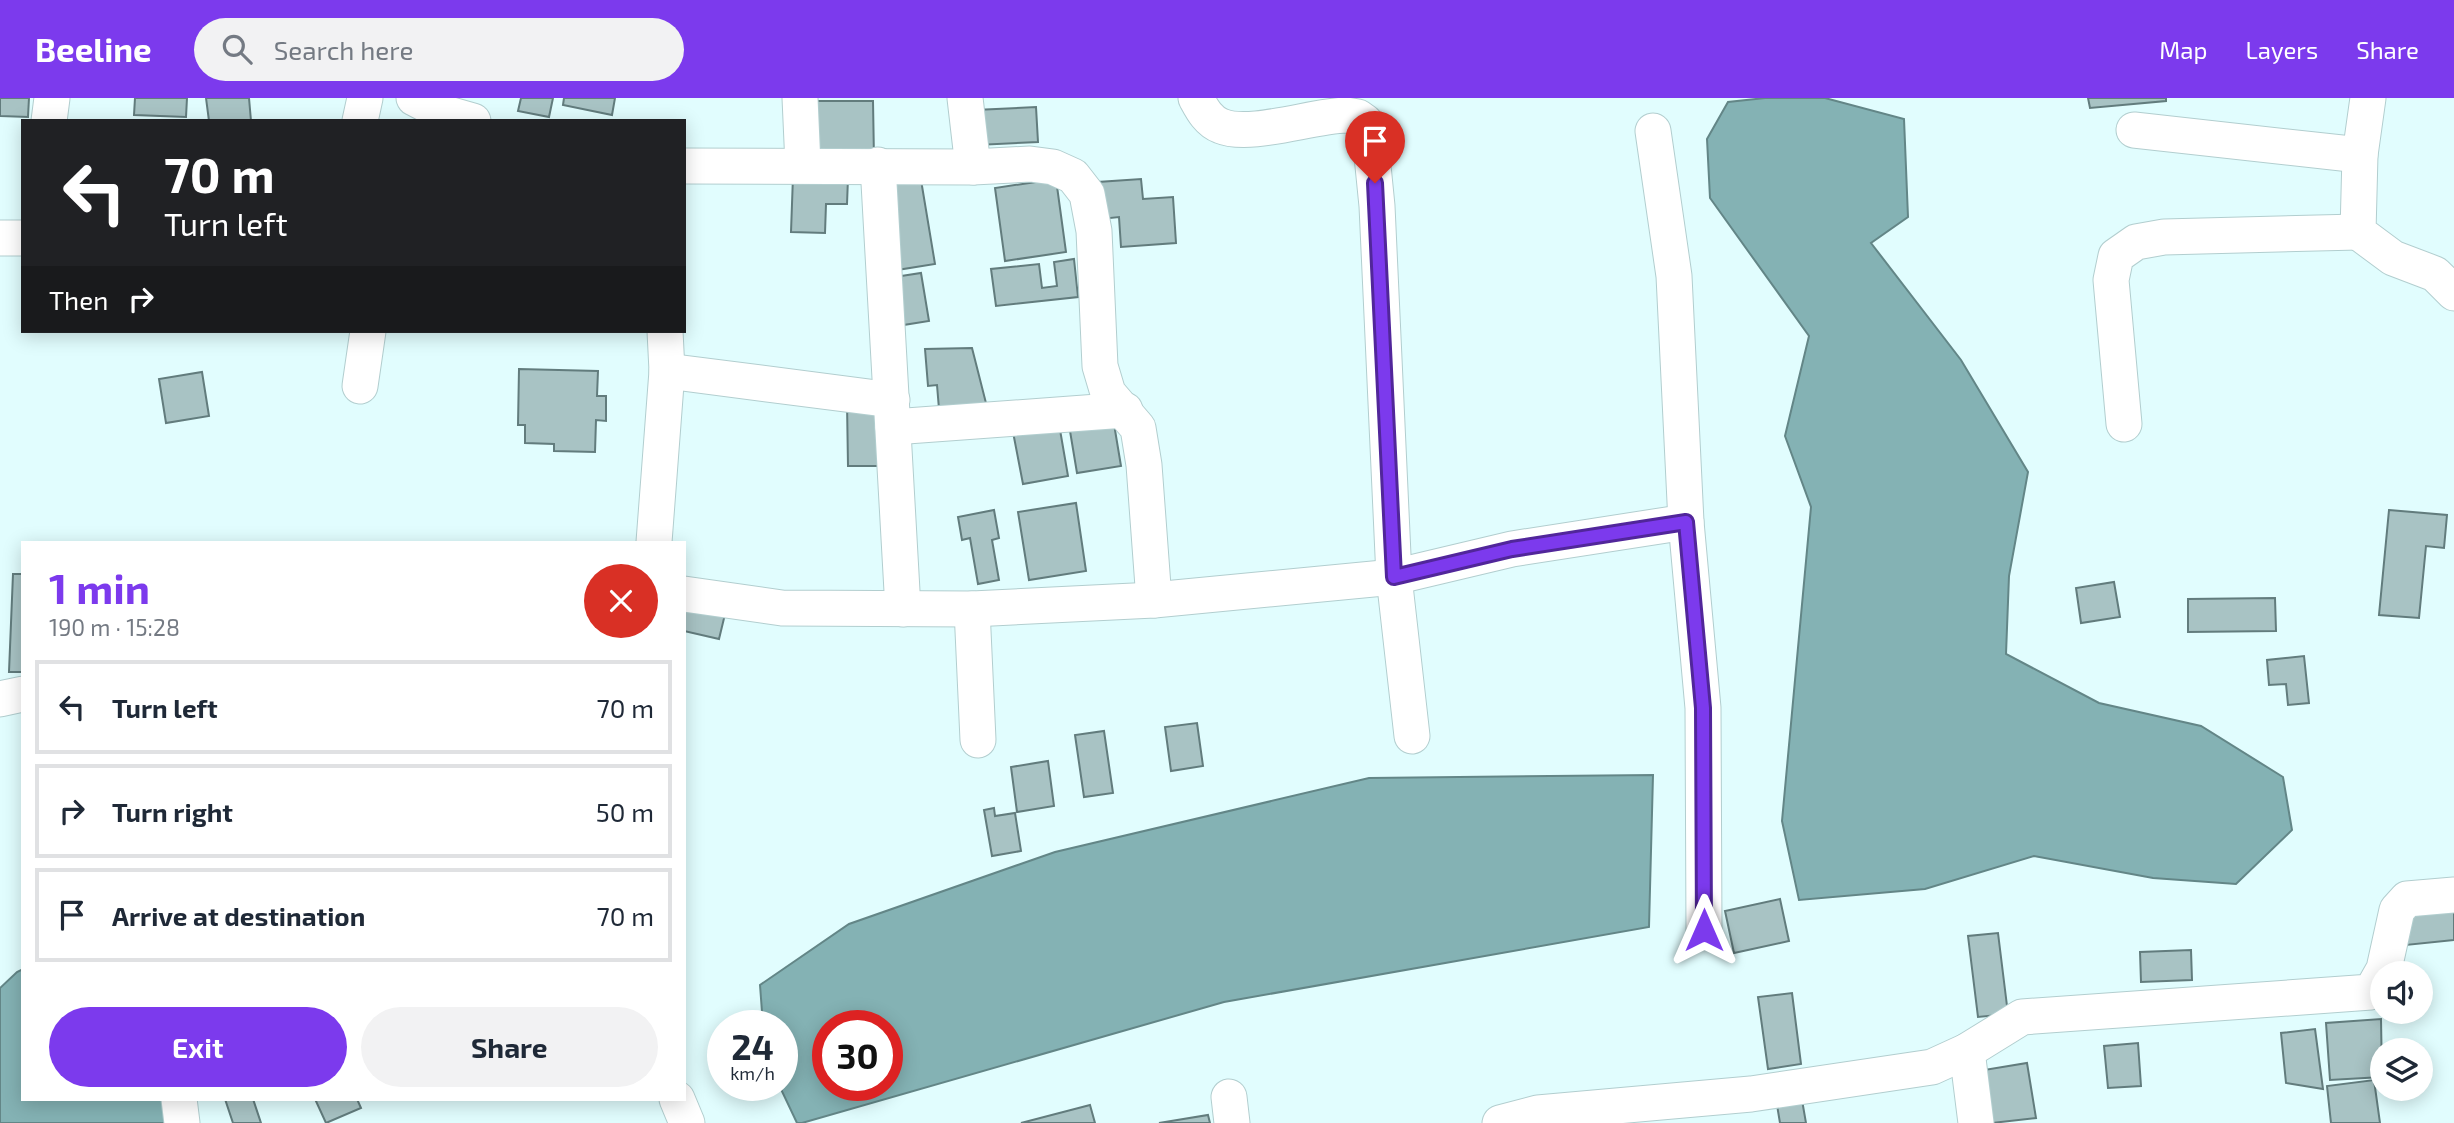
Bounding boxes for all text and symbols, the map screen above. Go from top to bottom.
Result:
search box [194,18,684,81]
text: Beeline [35,29,152,69]
icon: search [218,30,256,68]
text: Search here [274,34,413,65]
text: Map [2159,35,2207,64]
text: Layers [2245,35,2318,64]
text: Share [2356,35,2419,64]
pin [1345,111,1405,183]
icon: arrive [1356,122,1394,160]
text: 70 m [164,144,275,203]
icon: left [49,147,140,238]
text: Turn left [164,204,288,242]
icon: right [122,280,160,318]
text: Then [49,284,108,315]
text: 1 min [49,562,150,612]
button: close [584,564,658,638]
text: 190 m · 15:28 [49,613,180,641]
icon: left [53,688,91,726]
text: Turn left [112,692,218,723]
text: 70 m [596,692,654,723]
icon: right [53,792,91,830]
text: Turn right [112,796,233,827]
text: 50 m [596,796,654,827]
position arrow [1667,893,1741,967]
icon: arrive [53,896,91,934]
text: Arrive at destination [112,900,365,931]
text: 70 m [596,900,654,931]
map controls [2370,961,2433,1101]
button: sound [2370,961,2433,1024]
button: Exit [49,1007,347,1087]
button: Share [361,1007,658,1087]
speed limit sign: 30 [812,1010,903,1101]
text: 24 [731,1025,774,1067]
button: layers [2370,1038,2433,1101]
text: km/h [730,1062,775,1084]

